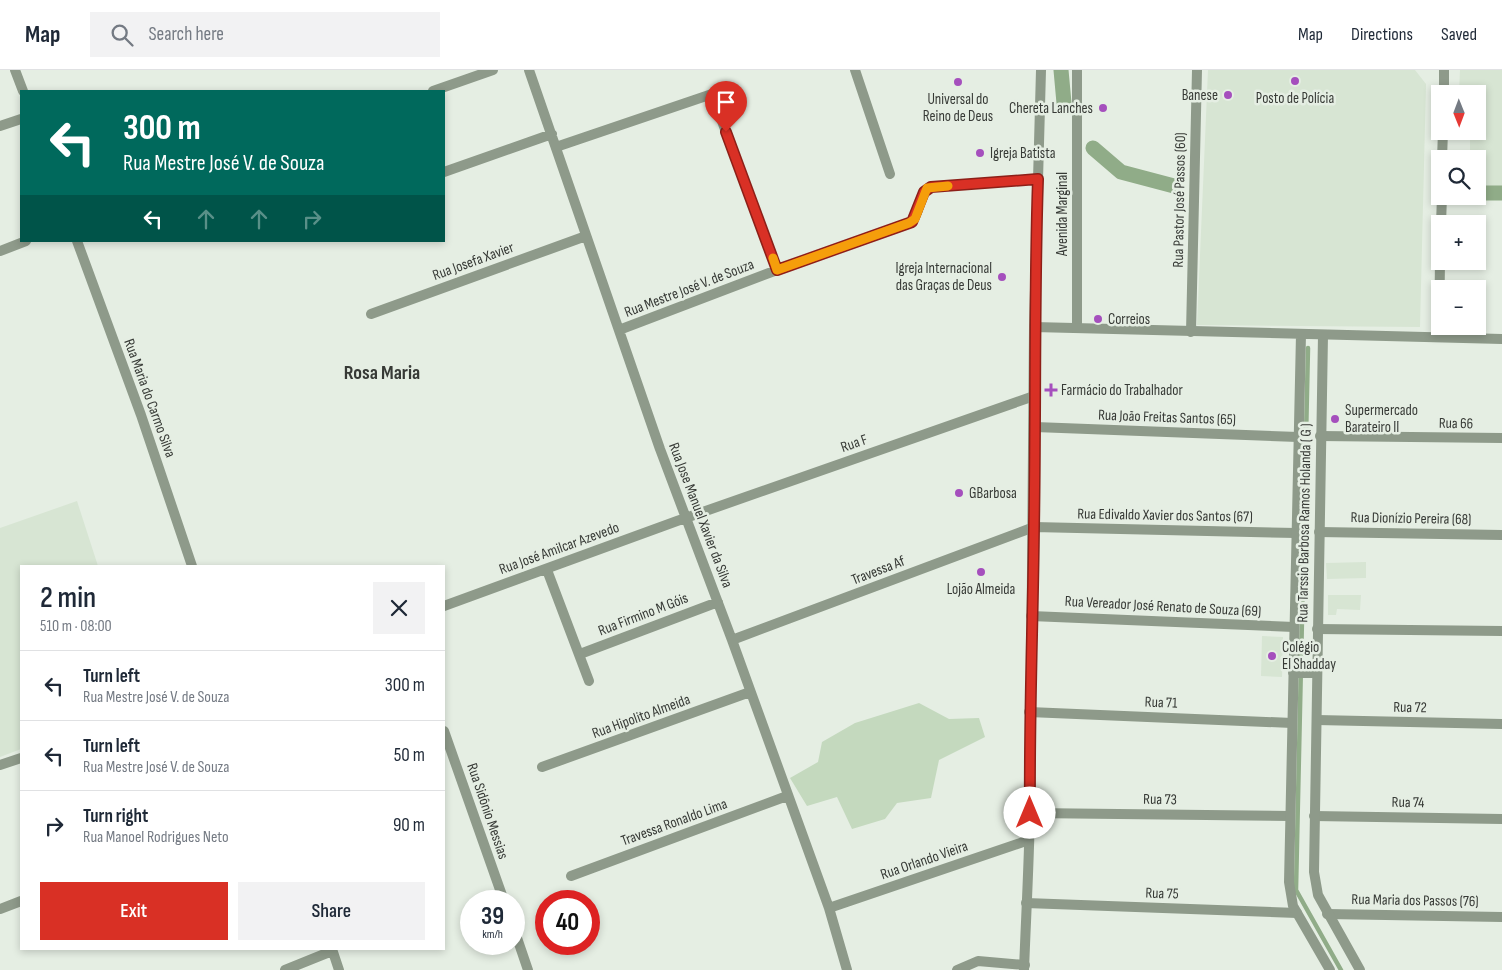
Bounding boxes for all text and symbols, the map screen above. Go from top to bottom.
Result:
search box [90,12,440,57]
text: Map [25,20,60,49]
icon: search [108,21,136,49]
text: Search here [148,23,224,46]
text: Map [1298,24,1323,45]
text: Directions [1351,24,1413,45]
text: Saved [1441,24,1477,45]
marker: Posto de Polícia [1289,75,1301,87]
marker: Universal do Reino de Deus [952,76,964,88]
pin [705,81,747,132]
north arrow [1431,85,1486,140]
map controls [1431,85,1486,335]
place label: Banese [1182,86,1218,105]
icon: arrive [712,88,740,116]
marker: Banese [1222,89,1234,101]
place label: Posto de Polícia [1256,89,1334,108]
place label: Universal do Reino de Deus [923,90,993,126]
place label: Chereta Lanches [1009,99,1093,118]
marker: Chereta Lanches [1097,102,1109,114]
text: 300 m [123,107,201,150]
icon: left [40,110,105,175]
street label: Rua Pastor José Passos (60) [1169,132,1190,268]
place label: Igreja Batista [990,144,1056,163]
marker: Igreja Batista [974,147,986,159]
text: Rua Mestre José V. de Souza [123,150,324,177]
button: search [1431,150,1486,205]
street label: Avenida Marginal [1053,172,1072,257]
icon: left [139,205,167,233]
icon: ahead [192,205,220,233]
icon: ahead [245,205,273,233]
icon: right [298,205,326,233]
button: + [1431,215,1486,270]
street label: Rua Josefa Xavier [430,238,517,285]
street label: Rua Mestre José V. de Souza [622,255,757,322]
place label: Igreja Internacional das Graças de Deus [896,259,992,295]
marker: Igreja Internacional das Graças de Deus [996,271,1008,283]
button: − [1431,280,1486,335]
place label: Correios [1108,310,1150,329]
marker: Correios [1092,313,1104,325]
street label: Rua Maria do Carmo Silva [119,336,180,460]
district label: Rosa Maria [344,361,420,385]
place label: Farmácio do Trabalhador [1061,381,1183,400]
marker: Farmácio do Trabalhador [1045,384,1057,396]
place label: Supermercado Barateiro II [1345,401,1418,437]
street label: Rua João Freitas Santos (65) [1098,406,1236,429]
marker: Supermercado Barateiro II [1329,413,1341,425]
street label: Rua 66 [1439,414,1473,433]
street label: Rua Tarssio Barbosa Ramos Holanda ( G ) [1293,423,1316,623]
street label: Rua F [838,430,870,457]
street label: Rua Jose Manuel Xavier da Silva [664,440,737,591]
place label: GBarbosa [969,484,1017,503]
marker: GBarbosa [953,487,965,499]
street label: Rua Edivaldo Xavier dos Santos (67) [1077,504,1253,527]
street label: Rua Dionízio Pereira (68) [1350,508,1472,529]
street label: Rua José Amilcar Azevedo [496,518,622,579]
street label: Travessa Af [849,551,908,589]
marker: Lojão Almeida [975,566,987,578]
text: 2 min [40,580,96,616]
place label: Lojão Almeida [947,580,1016,599]
button: close [373,582,425,634]
street label: Rua Firmino M Góis [595,589,691,640]
street label: Rua Vereador José Renato de Souza (69) [1064,592,1262,621]
text: 510 m · 08:00 [40,617,112,636]
place label: Colégio El Shadday [1282,638,1336,674]
marker: Colégio El Shadday [1266,650,1278,662]
text: Turn left [83,665,140,688]
icon: left [40,672,68,700]
text: 300 m [385,674,425,697]
text: Rua Mestre José V. de Souza [83,688,230,707]
street label: Rua Hipolito Almeida [589,690,693,743]
street label: Rua 71 [1144,692,1178,713]
street label: Rua 72 [1393,698,1427,717]
text: Turn left [83,735,140,758]
icon: left [40,742,68,770]
text: 50 m [394,744,425,767]
text: Rua Mestre José V. de Souza [83,758,230,777]
street label: Rua Sidônio Messias [462,761,513,862]
position arrow [1003,786,1055,838]
street label: Rua 73 [1143,790,1177,809]
street label: Rua 74 [1391,793,1425,812]
street label: Travessa Ronaldo Lima [618,794,730,851]
text: Turn right [83,805,148,828]
icon: right [40,812,68,840]
text: 90 m [393,814,425,837]
text: Rua Manoel Rodrigues Neto [83,828,229,847]
street label: Rua Orlando Vieira [878,837,971,884]
button: Exit [40,882,228,940]
button: Share [238,882,425,940]
street label: Rua 75 [1145,883,1179,904]
speed limit sign: 40 [535,890,600,955]
street label: Rua Maria dos Passos (76) [1351,890,1479,911]
text: 39 [481,901,504,932]
text: km/h [482,927,503,942]

